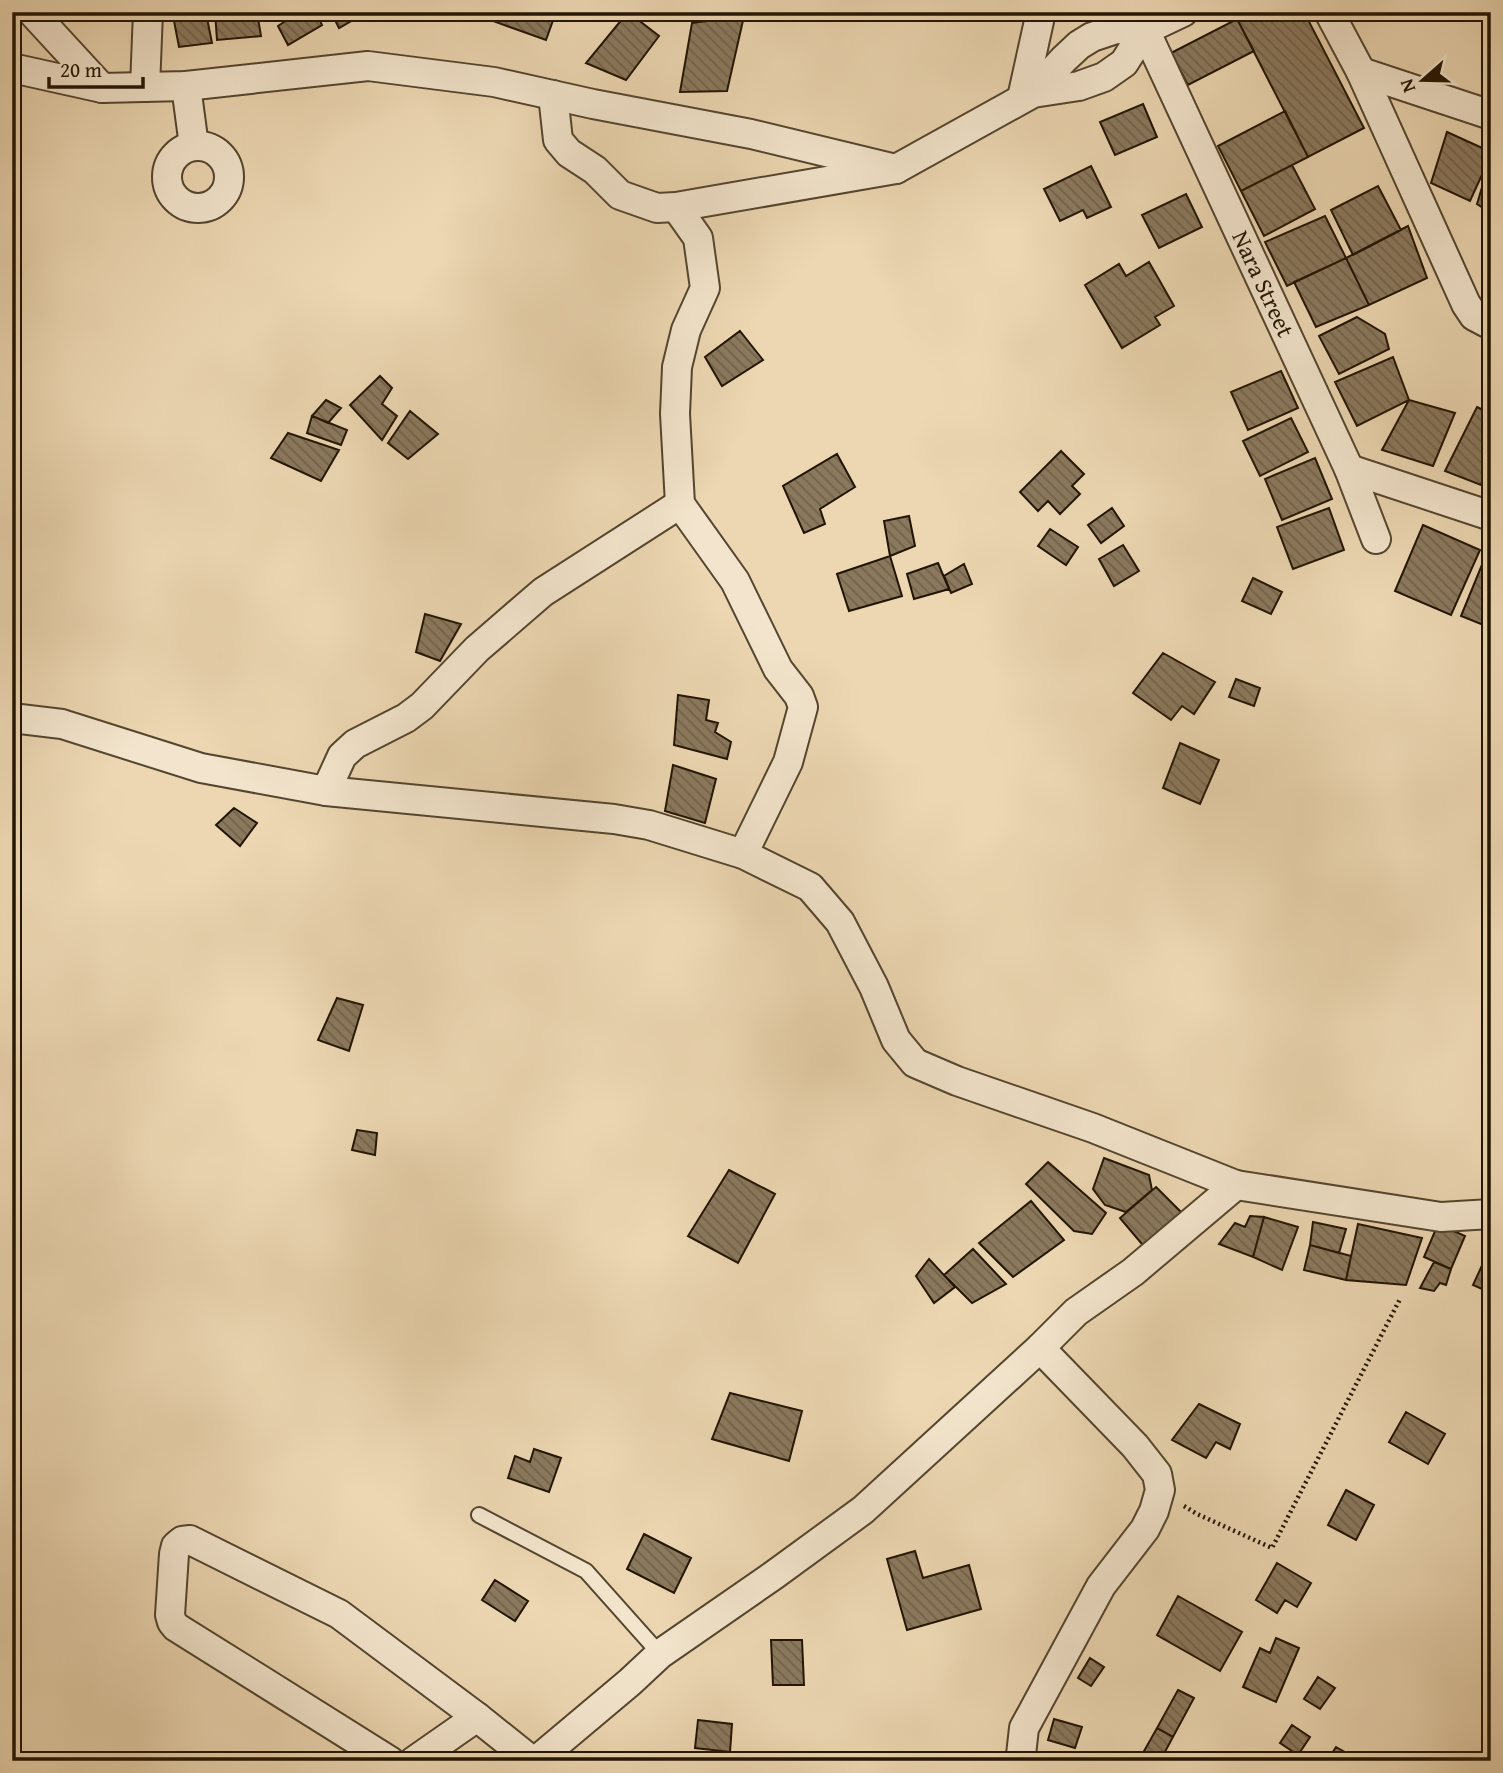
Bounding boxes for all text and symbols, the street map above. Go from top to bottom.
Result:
scale bar [49,46,144,90]
north arrow [1388,46,1458,116]
text: 20 m [60,54,102,85]
text: N [1392,75,1422,97]
street label: Nara Street [1224,225,1304,343]

